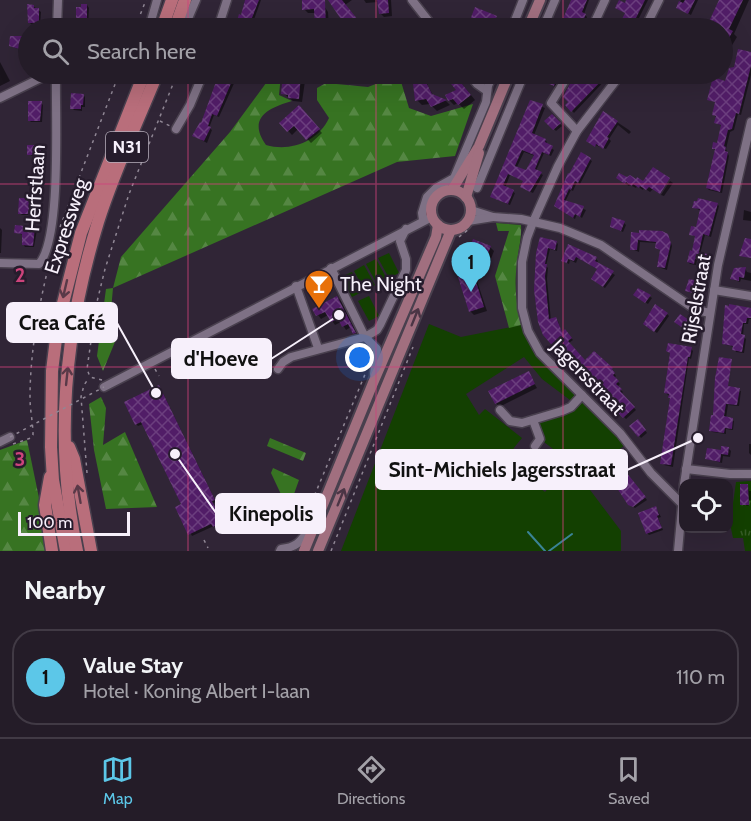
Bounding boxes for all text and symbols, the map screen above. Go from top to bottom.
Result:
search box [18,18,733,84]
icon: search [39,35,72,68]
text: Search here [87,38,196,65]
road number: N31 [106,132,148,162]
street label: Herfstlaan [20,144,50,232]
street label: Expressweg [39,174,93,277]
pin: 1 [452,242,490,292]
street label: Rijselstraat [676,252,716,346]
text: 2 [15,263,25,287]
bar icon: The Night [303,268,335,310]
place label: The Night [340,272,422,296]
one-way arrow [59,279,71,298]
callout: Crea Café [7,303,117,342]
one-way arrow [410,308,421,326]
text: Crea Café [19,310,105,335]
street label: Jagersstraat [545,333,630,420]
callout: d'Hoeve [172,339,271,378]
your location [345,343,374,372]
text: d'Hoeve [184,346,258,371]
one-way arrow [62,367,73,386]
text: 3 [15,447,25,471]
callout: Sint-Michiels Jagersstraat [376,450,627,489]
text: Sint-Michiels Jagersstraat [388,457,616,482]
map controls [679,479,733,533]
button: locate [679,479,733,533]
one-way arrow [73,484,84,504]
one-way arrow [336,488,347,507]
callout: Kinepolis [216,494,325,533]
text: Kinepolis [229,501,313,526]
scale bar [18,509,130,536]
text: 100 m [27,513,72,532]
text: Nearby [24,574,105,606]
text: Value Stay [83,652,183,679]
text: 1 [42,665,49,689]
text: 110 m [676,665,725,689]
text: Hotel · Koning Albert I-laan [83,679,310,703]
tab: Map [101,753,134,808]
tab: Directions [337,753,405,808]
tab: Saved [608,753,650,808]

